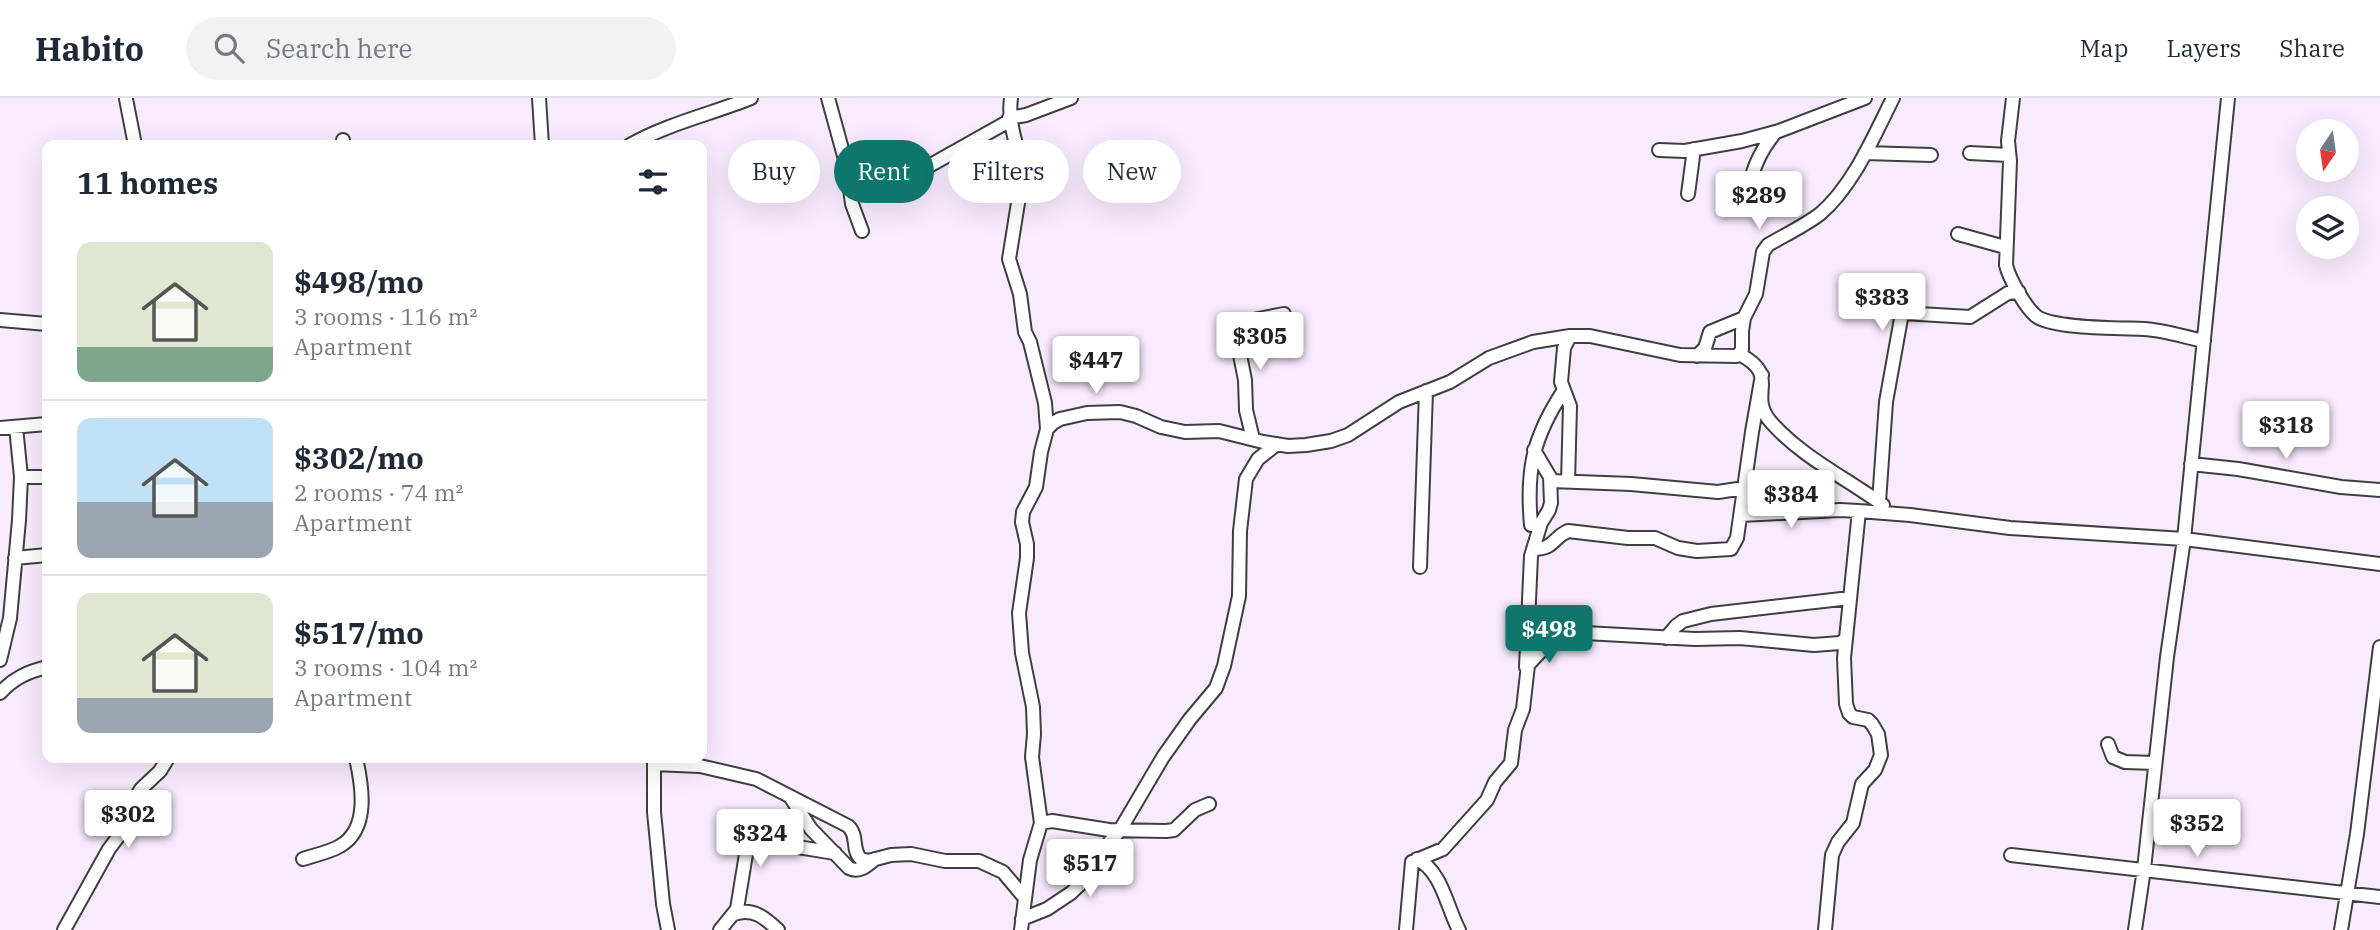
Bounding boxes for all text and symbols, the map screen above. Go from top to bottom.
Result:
search box [186,17,676,80]
text: Habito [35,27,144,70]
icon: search [210,29,248,67]
text: Search here [266,31,412,65]
text: Map [2080,32,2128,64]
text: Layers [2166,32,2241,64]
text: Share [2279,32,2345,64]
north arrow [2296,119,2359,182]
map controls [2296,119,2359,259]
chip: Buy [728,140,820,203]
chip: Rent [834,140,934,203]
chip: Filters [948,140,1069,203]
chip: New [1083,140,1181,203]
text: 11 homes [77,163,218,202]
icon: filters [634,163,672,201]
pin: $289 [1718,172,1800,231]
text: $289 [1731,179,1787,209]
button: layers [2296,196,2359,259]
text: $498/mo [294,262,424,301]
icon: home [133,270,217,354]
pin: $383 [1841,274,1923,333]
text: $383 [1854,281,1910,311]
text: 3 rooms · 116 m² [294,301,477,331]
pin: $305 [1219,313,1301,372]
text: $305 [1232,320,1288,350]
text: Apartment [294,331,412,361]
pin: $447 [1055,336,1137,396]
text: $447 [1068,344,1124,374]
pin: $318 [2245,402,2327,461]
text: $318 [2258,409,2314,439]
text: $302/mo [294,438,424,477]
icon: home [133,446,217,530]
pin: $384 [1750,470,1832,530]
text: 2 rooms · 74 m² [294,477,464,507]
text: $384 [1763,478,1819,508]
text: Apartment [294,507,412,537]
pin: $498 [1508,606,1590,665]
text: $517/mo [294,613,424,652]
text: $498 [1521,613,1577,643]
icon: home [133,621,217,705]
text: 3 rooms · 104 m² [294,652,477,682]
text: Apartment [294,682,412,712]
pin: $302 [87,790,169,850]
text: $302 [100,798,156,828]
pin: $352 [2156,800,2238,859]
text: $352 [2169,807,2225,837]
pin: $324 [719,810,801,869]
text: $324 [732,817,788,847]
pin: $517 [1049,840,1131,899]
text: $517 [1062,847,1118,877]

